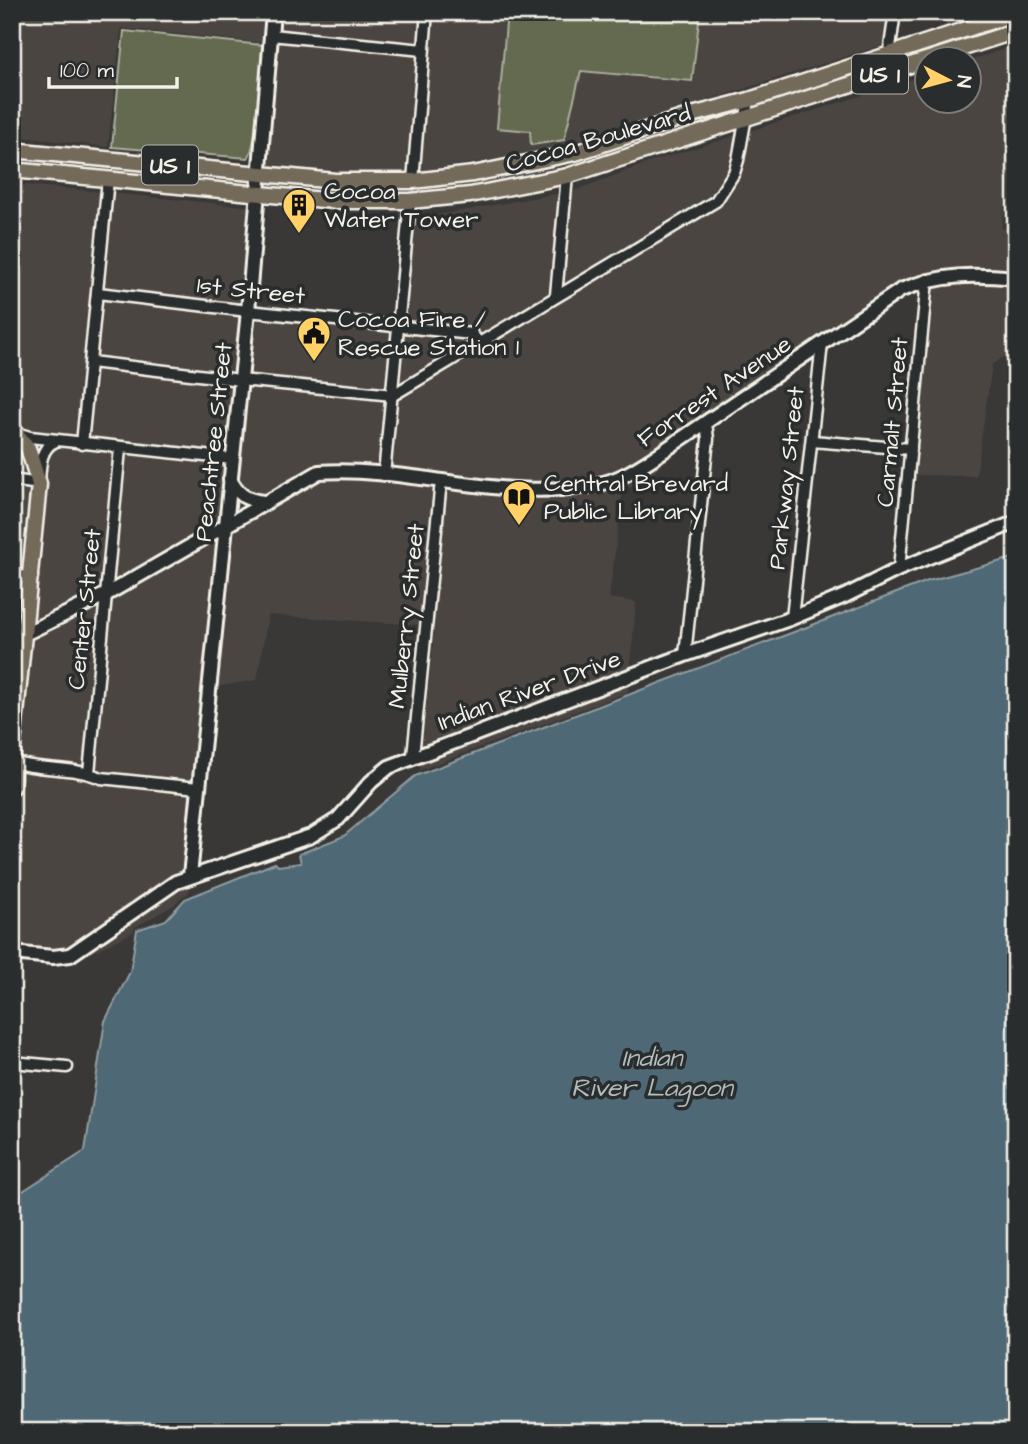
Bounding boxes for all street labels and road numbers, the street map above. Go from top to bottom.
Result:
road number: US 1 [852,54,908,94]
street label: Cocoa Boulevard [502,96,695,182]
road number: US 1 [142,146,198,184]
street label: 1st Street [195,268,307,314]
street label: Forrest Avenue [631,328,798,456]
street label: Carmalt Street [869,335,917,508]
street label: Peachtree Street [187,341,241,543]
street label: Parkway Street [760,385,815,571]
street label: Mulberry Street [380,522,435,710]
street label: Center Street [60,527,110,691]
street label: Indian River Drive [433,642,626,740]

